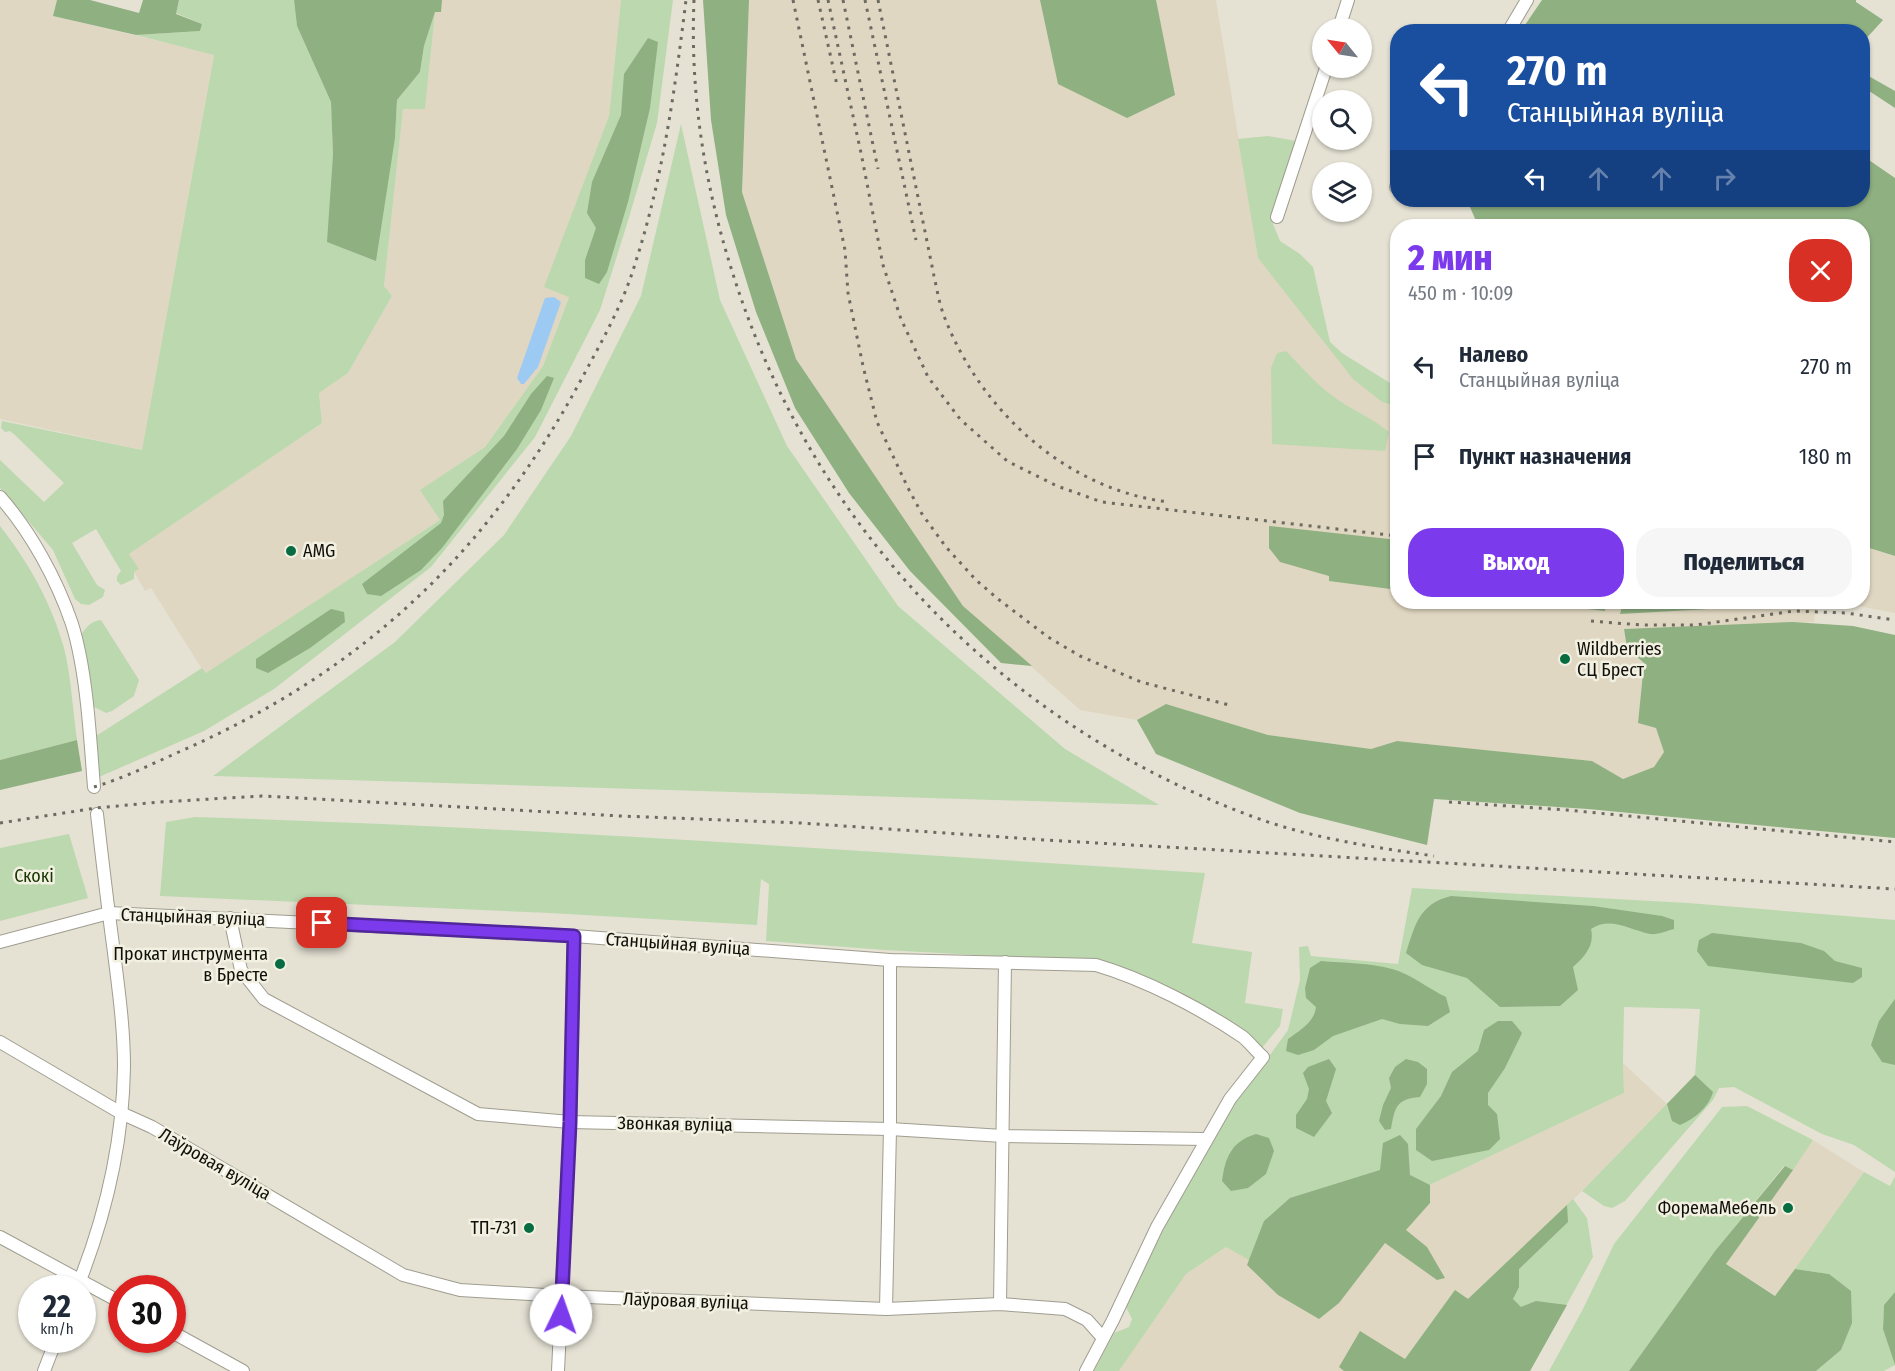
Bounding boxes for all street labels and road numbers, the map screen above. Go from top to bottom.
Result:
street label: Станцыйная вуліца [120,903,266,931]
street label: Станцыйная вуліца [605,928,751,960]
street label: Звонкая вуліца [617,1112,733,1136]
street label: Лаўровая вуліца [155,1123,275,1205]
street label: Лаўровая вуліца [623,1288,749,1314]

